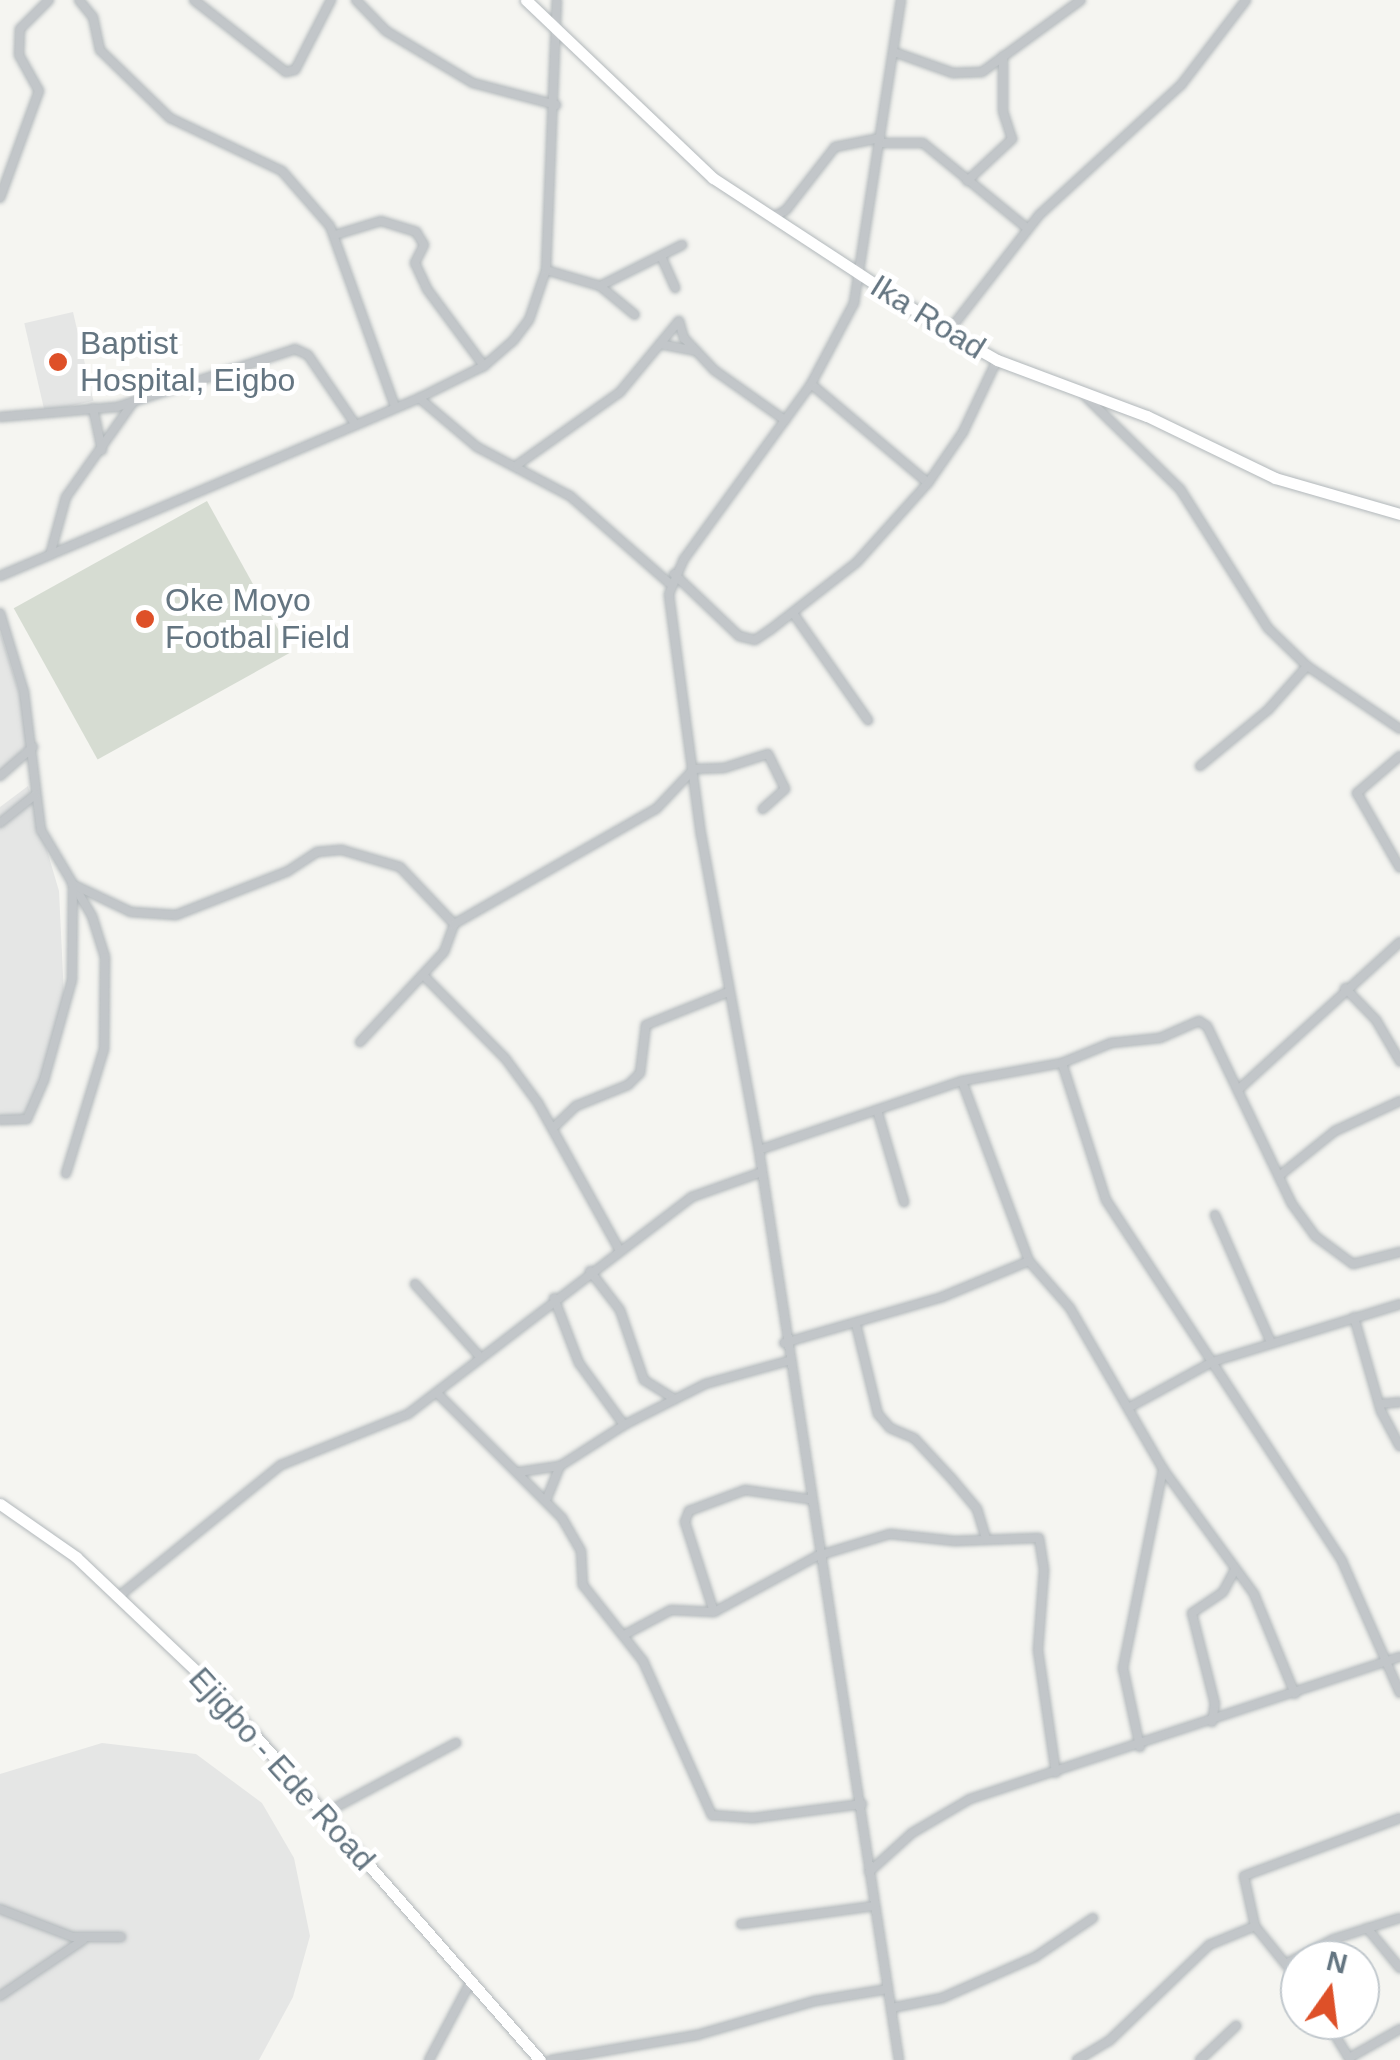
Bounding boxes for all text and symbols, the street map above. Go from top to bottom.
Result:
street label: Ika Road [864,267,992,367]
place label: Baptist Hospital, Eigbo [80,325,295,400]
marker: Baptist Hospital, Eigbo [45,349,71,375]
place label: Oke Moyo Footbal Field [165,582,350,657]
marker: Oke Moyo Footbal Field [134,608,156,630]
street label: Ejigbo - Ede Road [181,1660,383,1878]
north arrow [1280,1940,1380,2040]
text: N [1323,1945,1350,1980]

